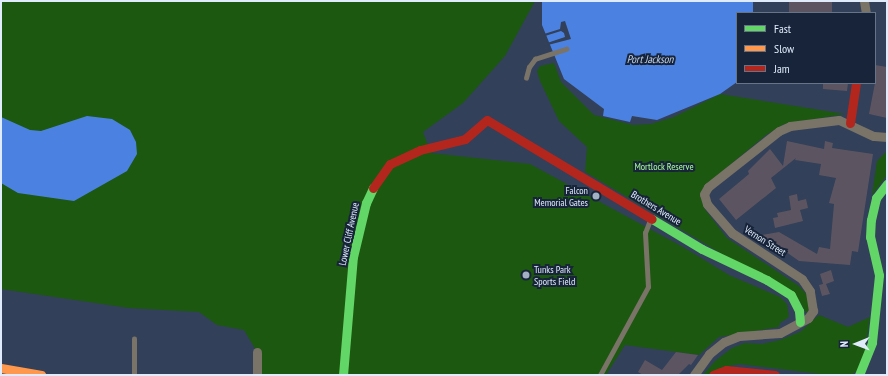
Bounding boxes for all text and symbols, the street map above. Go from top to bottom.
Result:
legend [736,12,876,84]
text: Fast [774,21,791,36]
text: Slow [774,41,794,56]
water label: Port Jackson [627,52,673,66]
text: Jam [774,61,790,76]
park label: Mortlock Reserve [634,161,694,173]
place label: Falcon Memorial Gates [534,184,588,208]
street label: Brothers Avenue [629,188,683,228]
marker: Falcon Memorial Gates [591,191,601,201]
street label: Lower Cliff Avenue [336,201,362,267]
street label: Vernon Street [742,223,788,259]
place label: Tunks Park Sports Field [534,263,575,286]
marker: Tunks Park Sports Field [521,270,531,280]
north arrow [836,324,876,364]
text: N [837,341,851,347]

